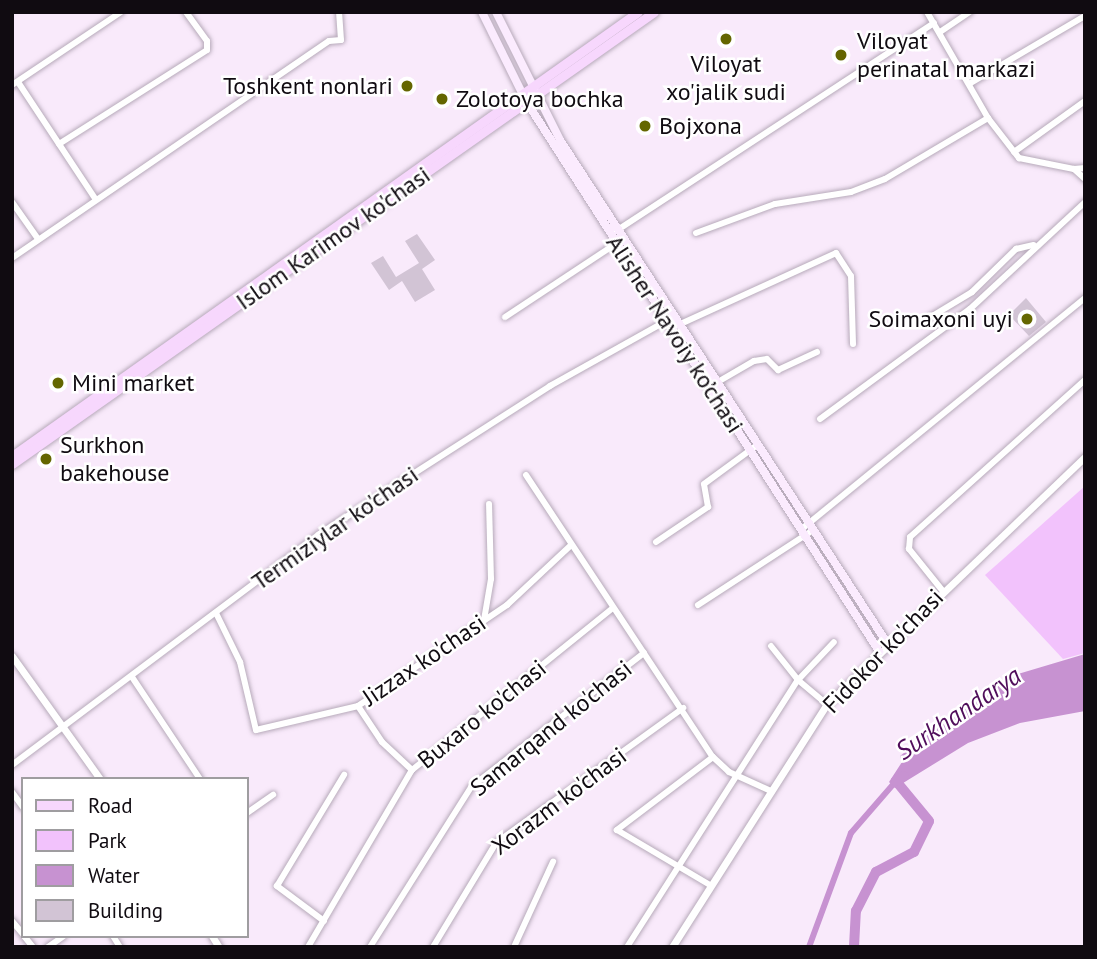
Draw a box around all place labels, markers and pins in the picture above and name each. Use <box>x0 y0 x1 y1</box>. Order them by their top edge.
place label: Viloyat perinatal markazi <box>857 27 1035 83</box>
marker: Viloyat xo'jalik sudi <box>718 31 734 47</box>
marker: Viloyat perinatal markazi <box>831 45 851 65</box>
place label: Viloyat xo'jalik sudi <box>666 50 786 106</box>
place label: Toshkent nonlari <box>223 72 393 100</box>
marker: Toshkent nonlari <box>399 78 415 94</box>
place label: Zolotoya bochka <box>456 85 624 113</box>
marker: Zolotoya bochka <box>434 91 450 107</box>
place label: Bojxona <box>659 112 742 140</box>
marker: Bojxona <box>637 118 653 134</box>
place label: Soimaxoni uyi <box>868 305 1013 333</box>
marker: Soimaxoni uyi <box>1019 311 1035 327</box>
place label: Mini market <box>72 369 194 397</box>
marker: Mini market <box>50 375 66 391</box>
place label: Surkhon bakehouse <box>60 431 169 487</box>
marker: Surkhon bakehouse <box>38 451 54 467</box>

